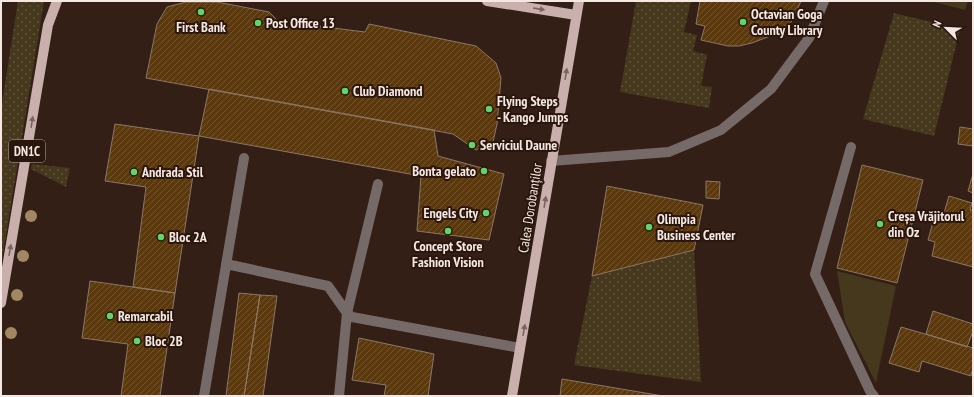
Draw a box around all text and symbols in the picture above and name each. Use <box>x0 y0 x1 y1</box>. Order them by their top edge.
place label: Octavian Goga County Library <box>751 5 823 39</box>
one-way arrow <box>533 6 546 12</box>
marker: First Bank <box>196 7 206 17</box>
north arrow <box>926 8 966 48</box>
place label: Post Office 13 <box>266 14 335 32</box>
marker: Octavian Goga County Library <box>738 17 748 27</box>
place label: First Bank <box>176 18 226 36</box>
marker: Post Office 13 <box>253 18 263 28</box>
text: N <box>929 18 944 29</box>
one-way arrow <box>564 67 570 80</box>
place label: Club Diamond <box>353 82 423 100</box>
marker: Club Diamond <box>340 86 350 96</box>
place label: Flying Steps - Kango Jumps <box>497 92 568 126</box>
marker: Flying Steps - Kango Jumps <box>484 104 494 114</box>
one-way arrow <box>29 116 35 128</box>
place label: Serviciul Daune <box>480 136 557 154</box>
road number: DN1C <box>9 140 45 162</box>
marker: Serviciul Daune <box>467 140 477 150</box>
place label: Bonta gelato <box>412 162 476 180</box>
street label: Calea Dorobanților <box>514 162 546 254</box>
place label: Andrada Stil <box>141 163 204 181</box>
marker: Bonta gelato <box>479 166 489 176</box>
marker: Andrada Stil <box>129 167 139 177</box>
one-way arrow <box>542 196 548 208</box>
place label: Engels City <box>424 204 478 222</box>
place label: Creșa Vrăjitorul din Oz <box>888 207 965 241</box>
marker: Engels City <box>481 208 491 218</box>
place label: Olimpia Business Center <box>657 210 736 244</box>
marker: Creșa Vrăjitorul din Oz <box>875 219 885 229</box>
marker: Olimpia Business Center <box>644 222 654 232</box>
marker: Concept Store Fashion Vision <box>443 226 453 236</box>
place label: Bloc 2A <box>169 228 208 246</box>
marker: Bloc 2A <box>156 232 166 242</box>
place label: Concept Store Fashion Vision <box>412 237 484 271</box>
one-way arrow <box>7 244 13 257</box>
place label: Remarcabil <box>118 307 174 325</box>
marker: Remarcabil <box>105 311 115 321</box>
one-way arrow <box>521 324 527 336</box>
place label: Bloc 2B <box>145 332 183 350</box>
marker: Bloc 2B <box>132 336 142 346</box>

